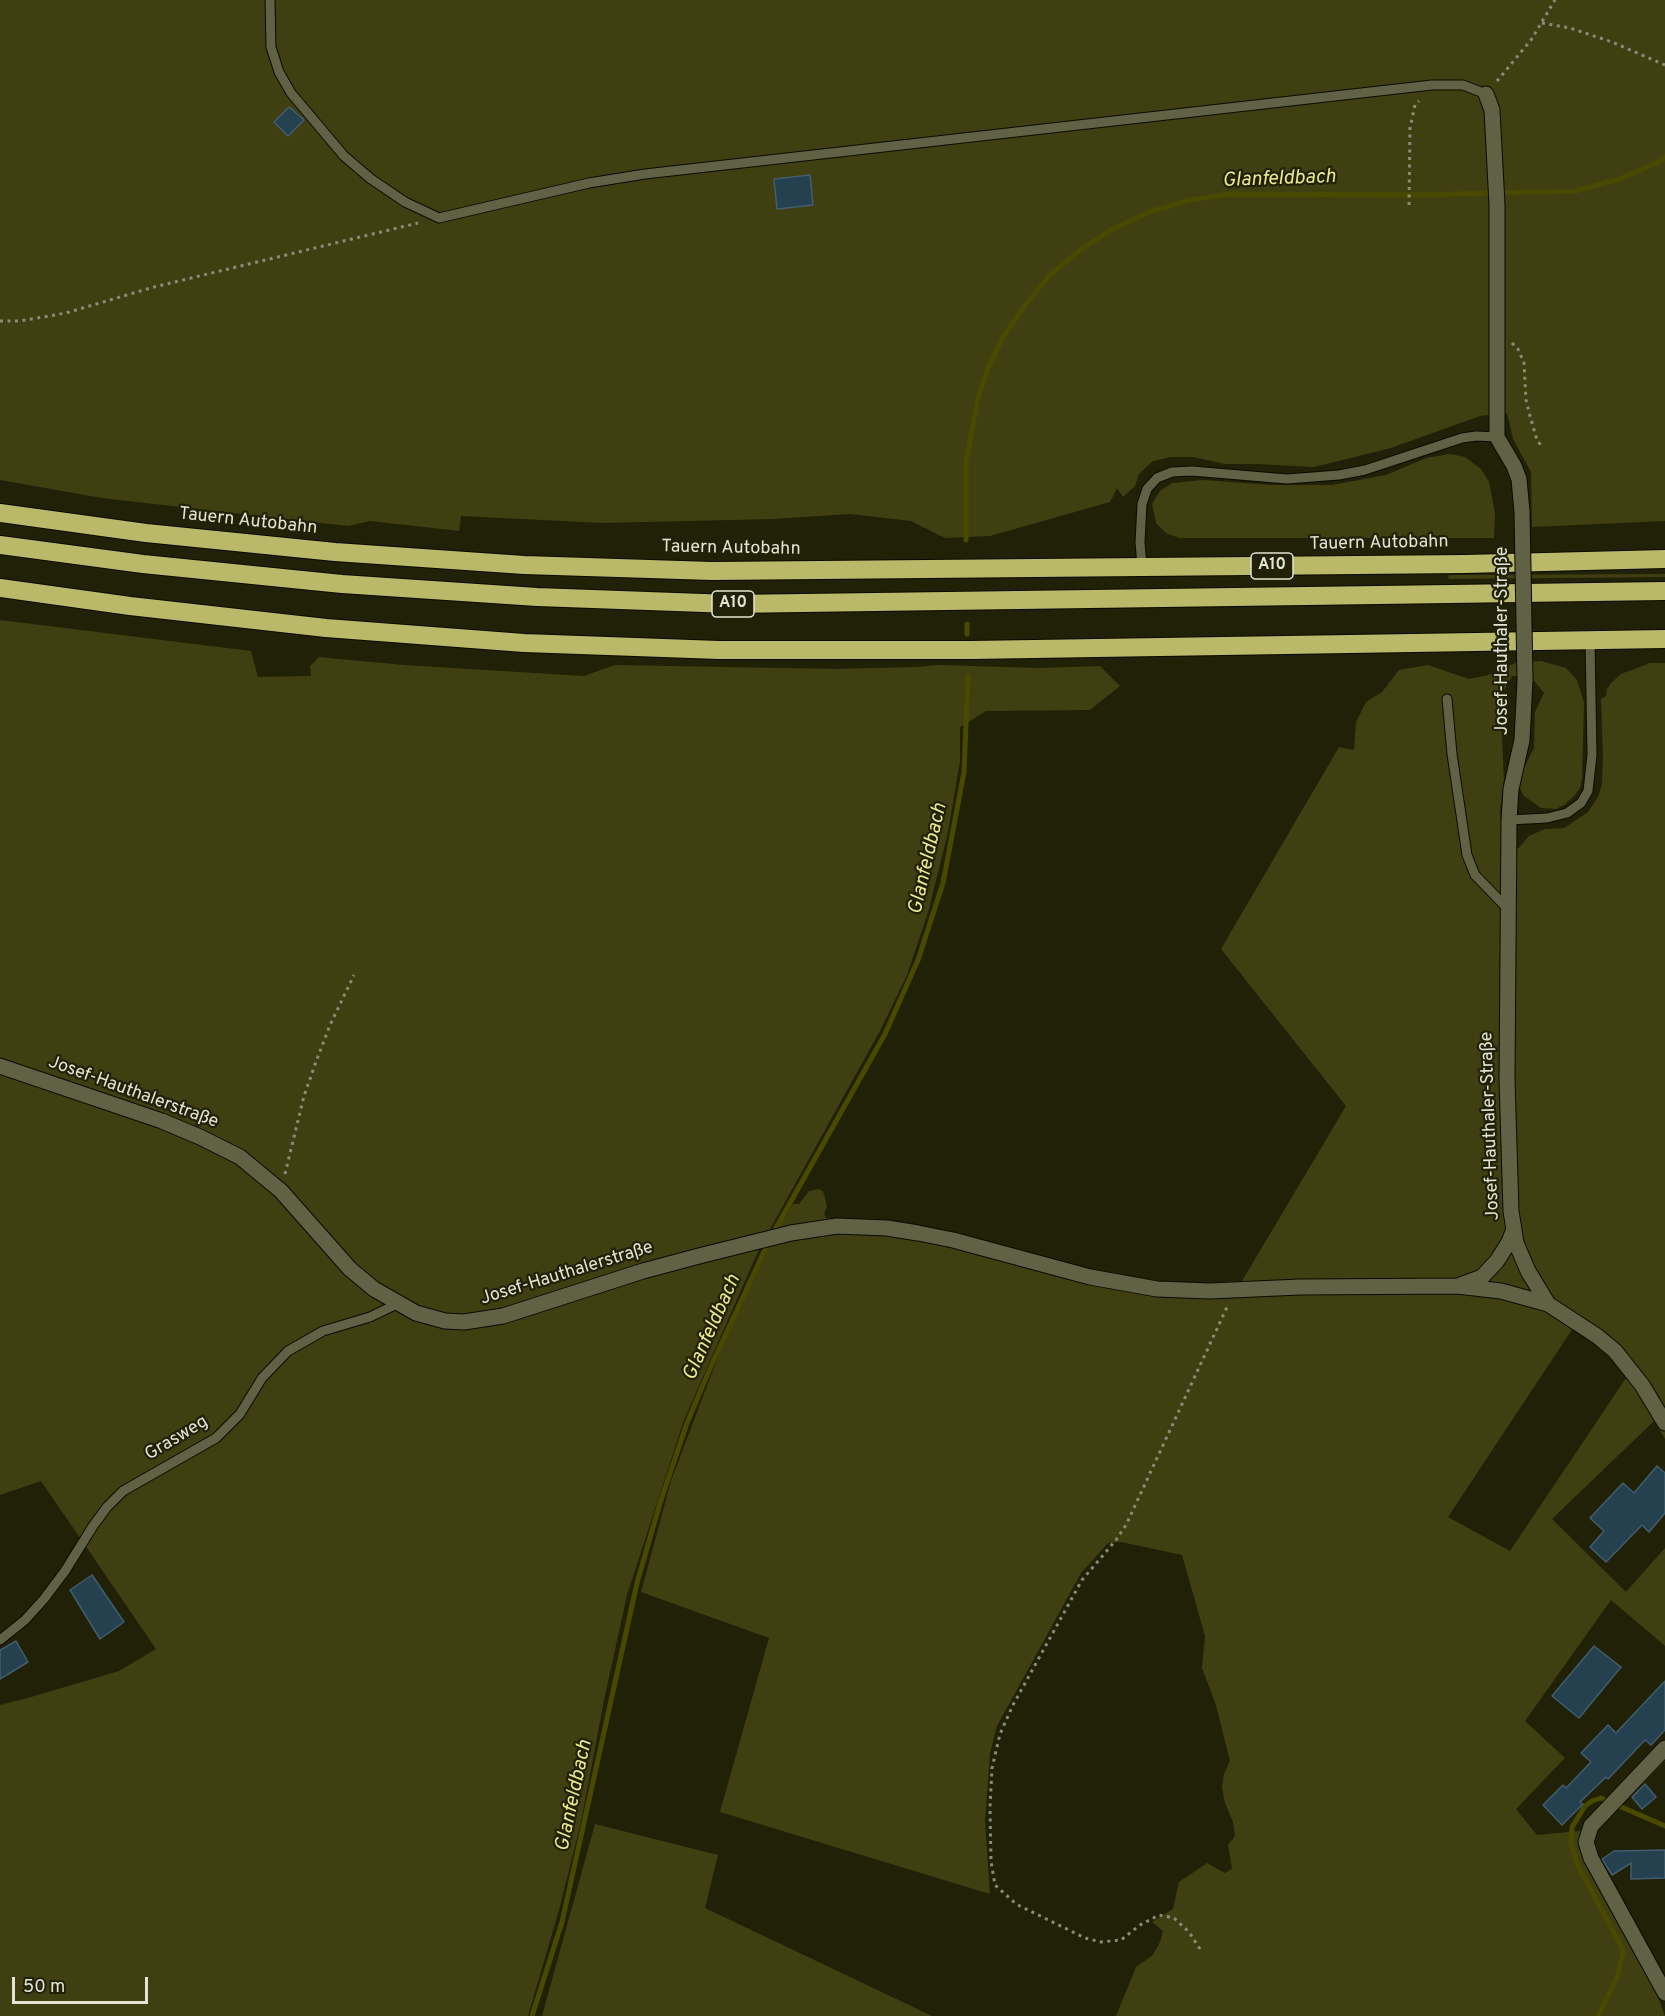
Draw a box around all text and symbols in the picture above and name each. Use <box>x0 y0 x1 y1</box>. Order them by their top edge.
water label: Glanfeldbach <box>1222 166 1336 194</box>
street label: Tauern Autobahn <box>178 504 318 540</box>
street label: Tauern Autobahn <box>1309 532 1449 556</box>
street label: Tauern Autobahn <box>661 537 801 561</box>
street label: Josef-Hauthaler-Straße <box>1492 547 1514 735</box>
road number: A10 <box>1251 553 1293 579</box>
road number: A10 <box>712 591 754 617</box>
water label: Glanfeldbach <box>905 801 953 917</box>
street label: Josef-Hauthaler-Straße <box>1477 1031 1505 1221</box>
street label: Josef-Hauthalerstraße <box>45 1052 221 1134</box>
street label: Josef-Hauthalerstraße <box>478 1237 656 1311</box>
water label: Glanfeldbach <box>679 1271 747 1385</box>
street label: Grasweg <box>142 1412 212 1466</box>
water label: Glanfeldbach <box>551 1738 599 1854</box>
scale bar <box>15 1965 152 2003</box>
text: 50 m <box>23 1976 65 1999</box>

